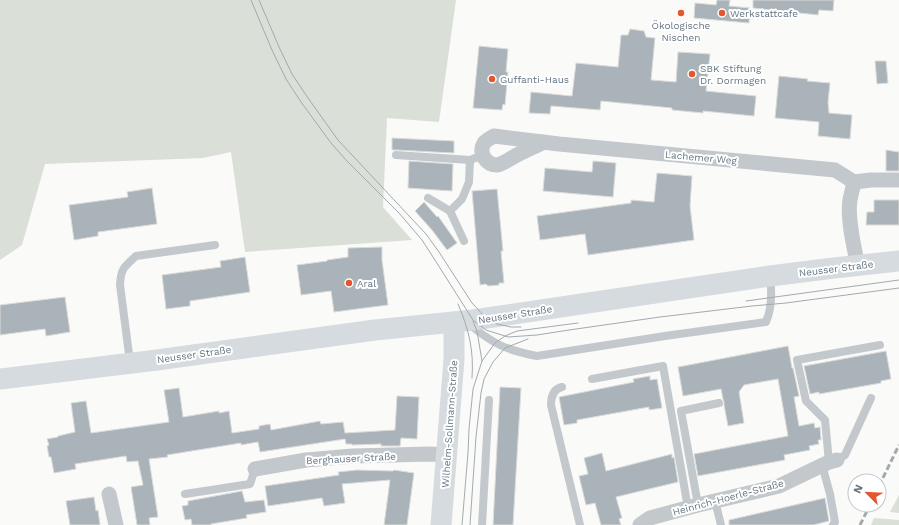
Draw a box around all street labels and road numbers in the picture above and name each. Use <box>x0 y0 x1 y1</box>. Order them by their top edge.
street label: Lachemer Weg <box>665 149 738 166</box>
street label: Neusser Straße <box>798 258 874 279</box>
street label: Neusser Straße <box>477 303 553 326</box>
street label: Neusser Straße <box>156 344 232 365</box>
street label: Wilhelm-Sollmann-Straße <box>440 360 459 488</box>
street label: Berghauser Straße <box>306 451 396 466</box>
street label: Heinrich-Hoerle-Straße <box>671 477 785 518</box>

